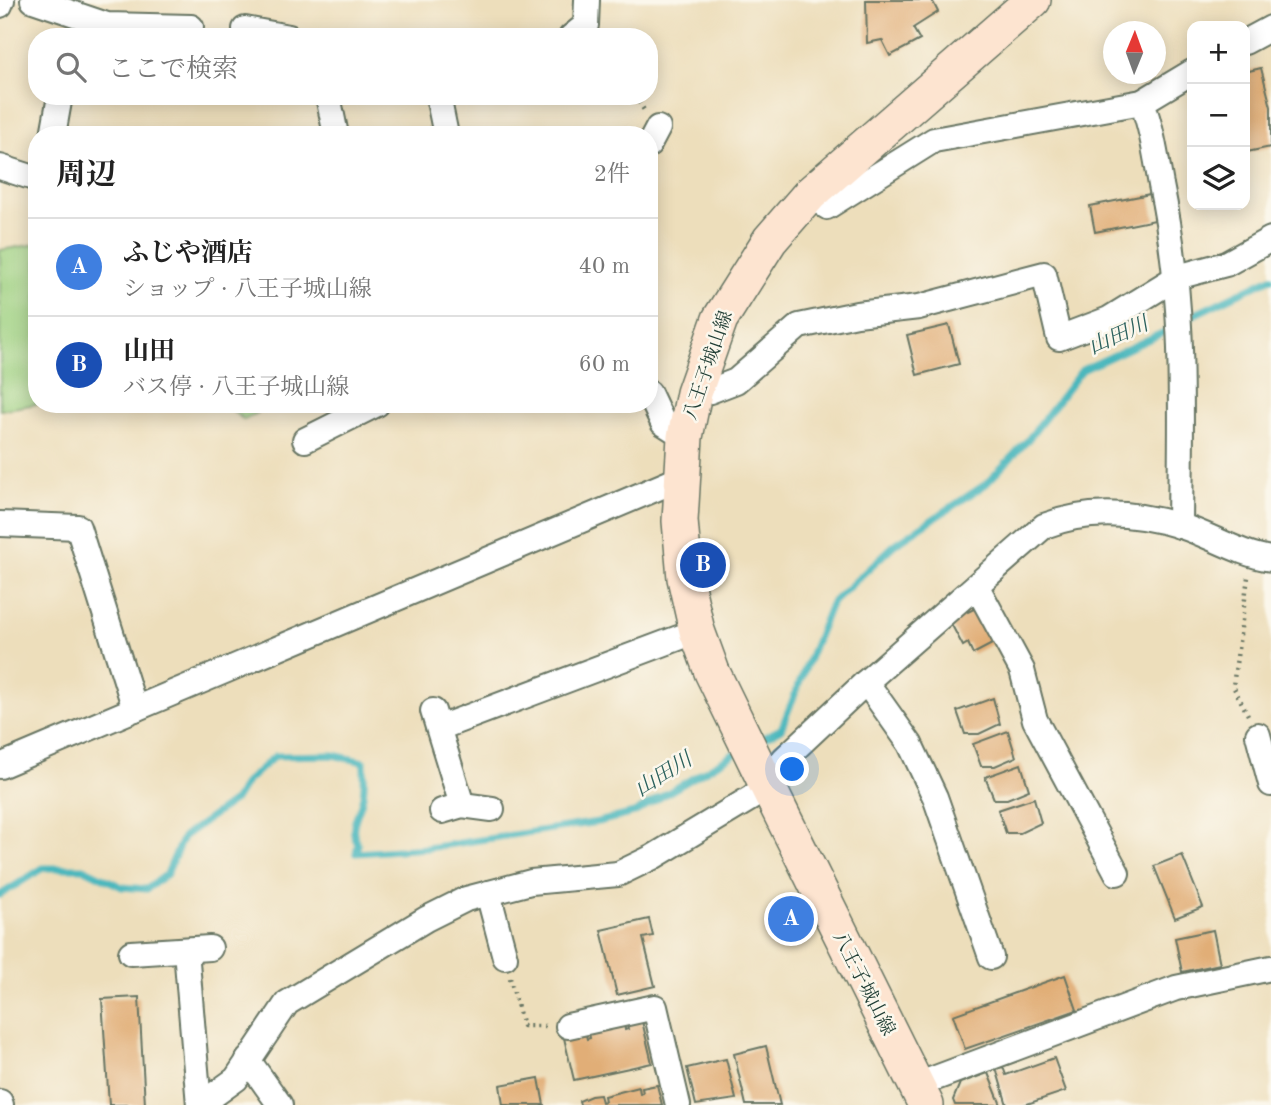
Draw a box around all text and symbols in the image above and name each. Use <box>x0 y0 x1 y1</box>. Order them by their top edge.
north arrow <box>1103 21 1166 84</box>
map controls <box>1187 21 1250 210</box>
button: + <box>1187 21 1250 84</box>
search box <box>28 28 658 105</box>
icon: search <box>52 48 90 86</box>
text: ここで検索 <box>108 57 238 83</box>
button: − <box>1187 84 1250 147</box>
button: layers <box>1187 147 1250 210</box>
text: 周辺 <box>56 161 116 191</box>
text: 2件 <box>594 163 630 186</box>
text: ふじや酒店 <box>123 241 253 267</box>
text: A <box>70 255 88 278</box>
text: 40 m <box>579 255 630 278</box>
text: ショップ · 八王子城山線 <box>123 278 372 301</box>
street label: 八王子城山線 <box>680 308 737 423</box>
water label: 山田川 <box>1085 311 1153 359</box>
text: 山田 <box>123 339 175 365</box>
text: B <box>71 353 87 376</box>
text: 60 m <box>579 353 630 376</box>
text: バス停 · 八王子城山線 <box>123 376 349 399</box>
pin: B <box>680 539 726 591</box>
water label: 山田川 <box>630 747 698 801</box>
your location <box>775 752 809 786</box>
pin: A <box>768 893 814 945</box>
street label: 八王子城山線 <box>828 928 899 1039</box>

